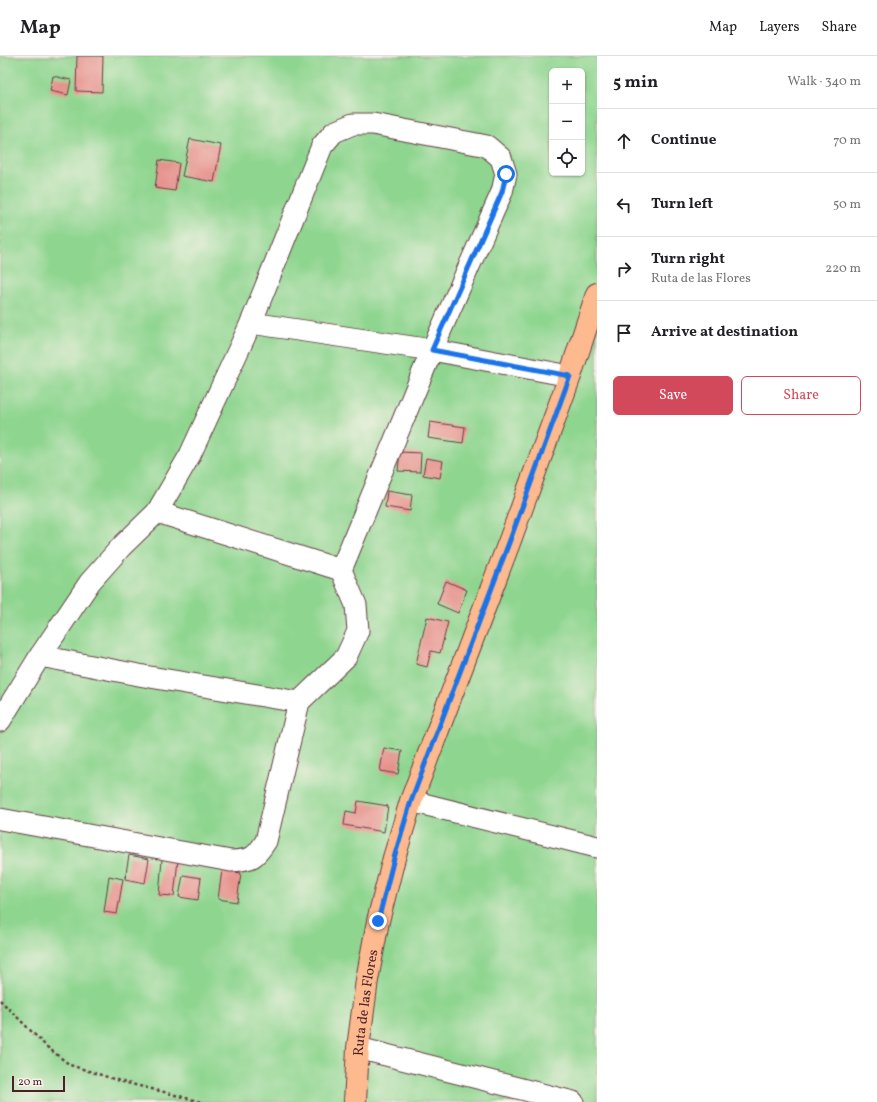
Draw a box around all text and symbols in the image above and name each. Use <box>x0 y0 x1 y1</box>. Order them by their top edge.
text: Map <box>20 15 61 41</box>
text: Map <box>709 18 737 37</box>
text: Layers <box>759 18 799 37</box>
text: Share <box>821 18 857 37</box>
map controls <box>549 68 585 176</box>
button: + <box>549 68 585 104</box>
text: 5 min <box>613 71 658 94</box>
text: Walk · 340 m <box>788 73 861 91</box>
button: − <box>549 104 585 140</box>
icon: ahead <box>613 130 635 152</box>
text: Continue <box>651 130 716 151</box>
text: 70 m <box>833 132 861 150</box>
button: locate <box>549 140 585 176</box>
route start <box>497 165 515 183</box>
icon: left <box>613 194 635 216</box>
text: Turn left <box>651 194 713 215</box>
text: 50 m <box>833 196 861 214</box>
text: Turn right <box>651 249 725 270</box>
icon: right <box>613 258 635 280</box>
text: 220 m <box>825 260 861 278</box>
text: Ruta de las Flores <box>651 270 751 288</box>
icon: arrive <box>613 322 635 344</box>
text: Arrive at destination <box>651 322 798 343</box>
button: Save <box>613 376 733 415</box>
button: Share <box>741 376 861 415</box>
route end <box>369 912 387 930</box>
street label: Ruta de las Flores <box>350 948 384 1056</box>
scale bar <box>12 1074 65 1093</box>
text: 20 m <box>18 1075 42 1090</box>

